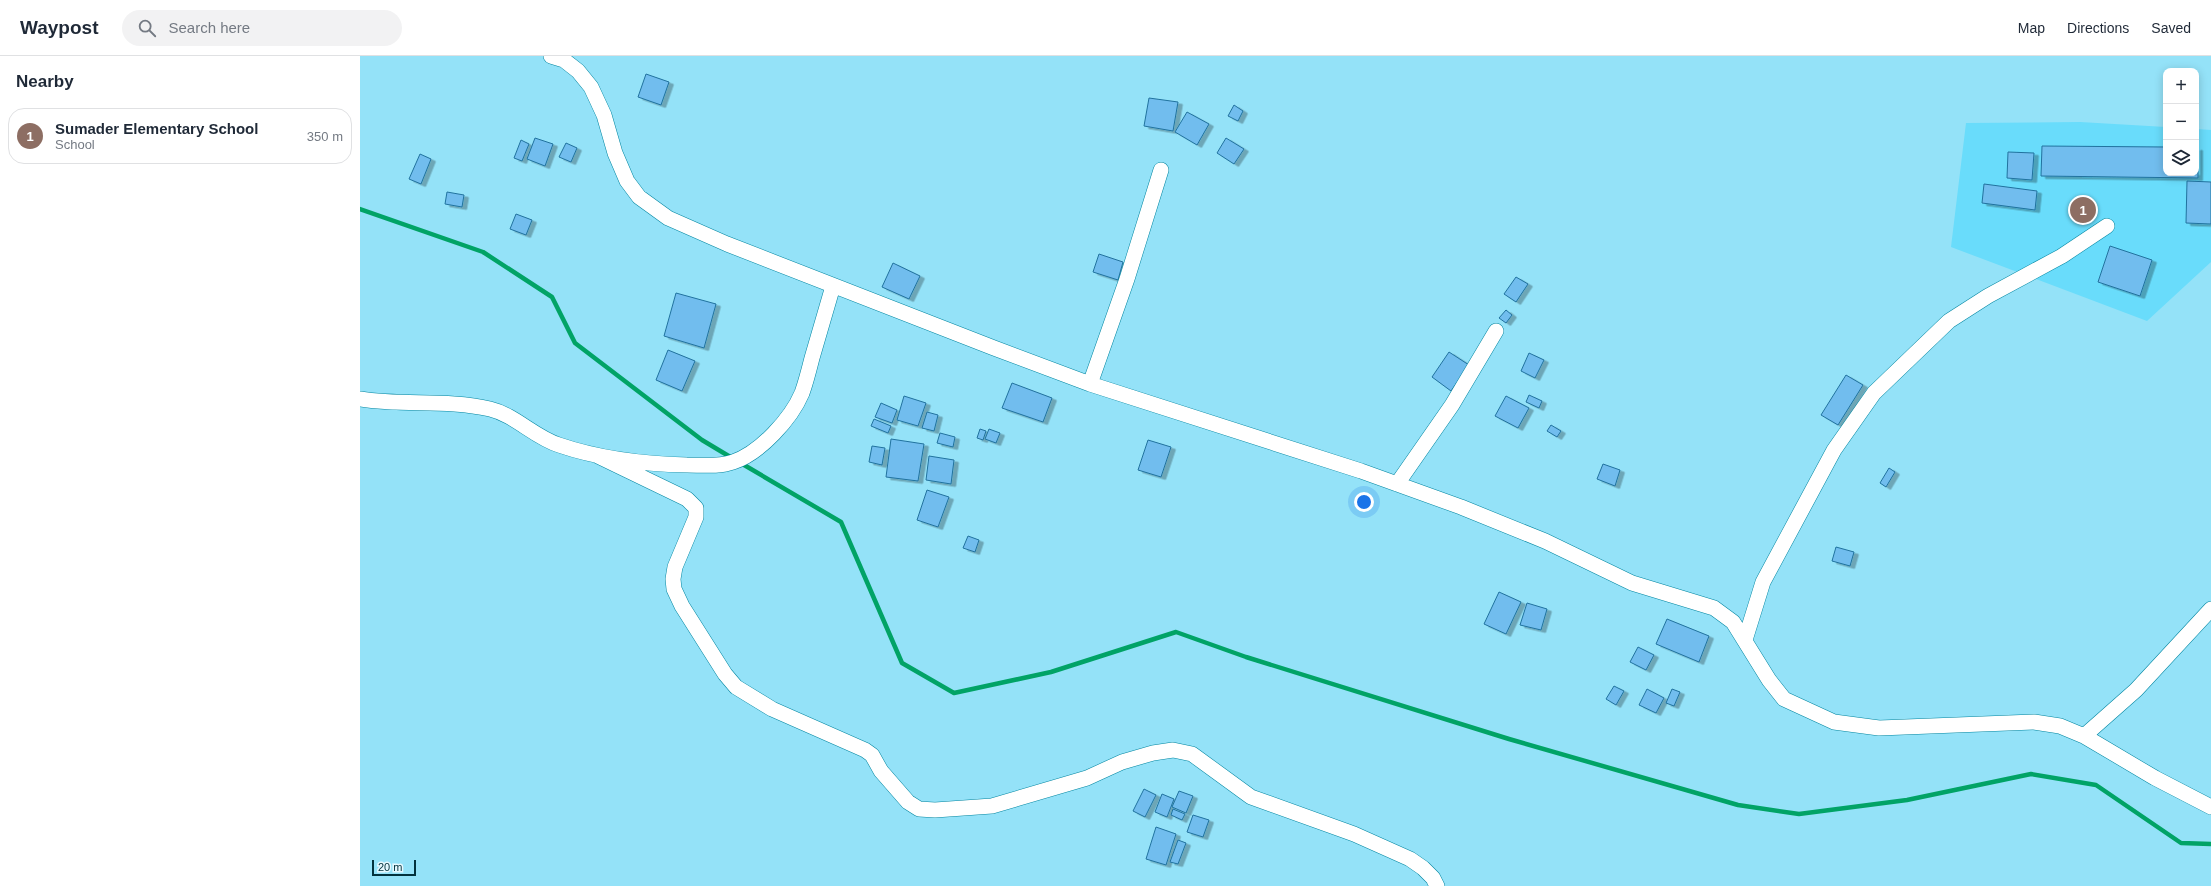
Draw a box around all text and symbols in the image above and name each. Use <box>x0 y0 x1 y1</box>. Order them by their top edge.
search box <box>122 10 402 46</box>
text: Waypost <box>20 17 98 38</box>
icon: search <box>136 17 158 39</box>
text: Search here <box>168 19 250 36</box>
text: Map <box>2018 20 2045 36</box>
text: Directions <box>2067 20 2129 36</box>
text: Saved <box>2151 20 2191 36</box>
map controls <box>2163 68 2199 176</box>
button: + <box>2163 68 2199 104</box>
text: Nearby <box>16 72 74 91</box>
button: − <box>2163 104 2199 140</box>
text: Sumader Elementary School <box>55 120 258 137</box>
text: 1 <box>26 129 34 144</box>
text: 350 m <box>307 129 343 144</box>
text: School <box>55 137 95 152</box>
button: layers <box>2163 140 2199 176</box>
pin: 1 <box>2070 195 2096 225</box>
your location <box>1354 492 1374 512</box>
scale bar <box>372 858 416 877</box>
text: 20 m <box>378 861 402 873</box>

